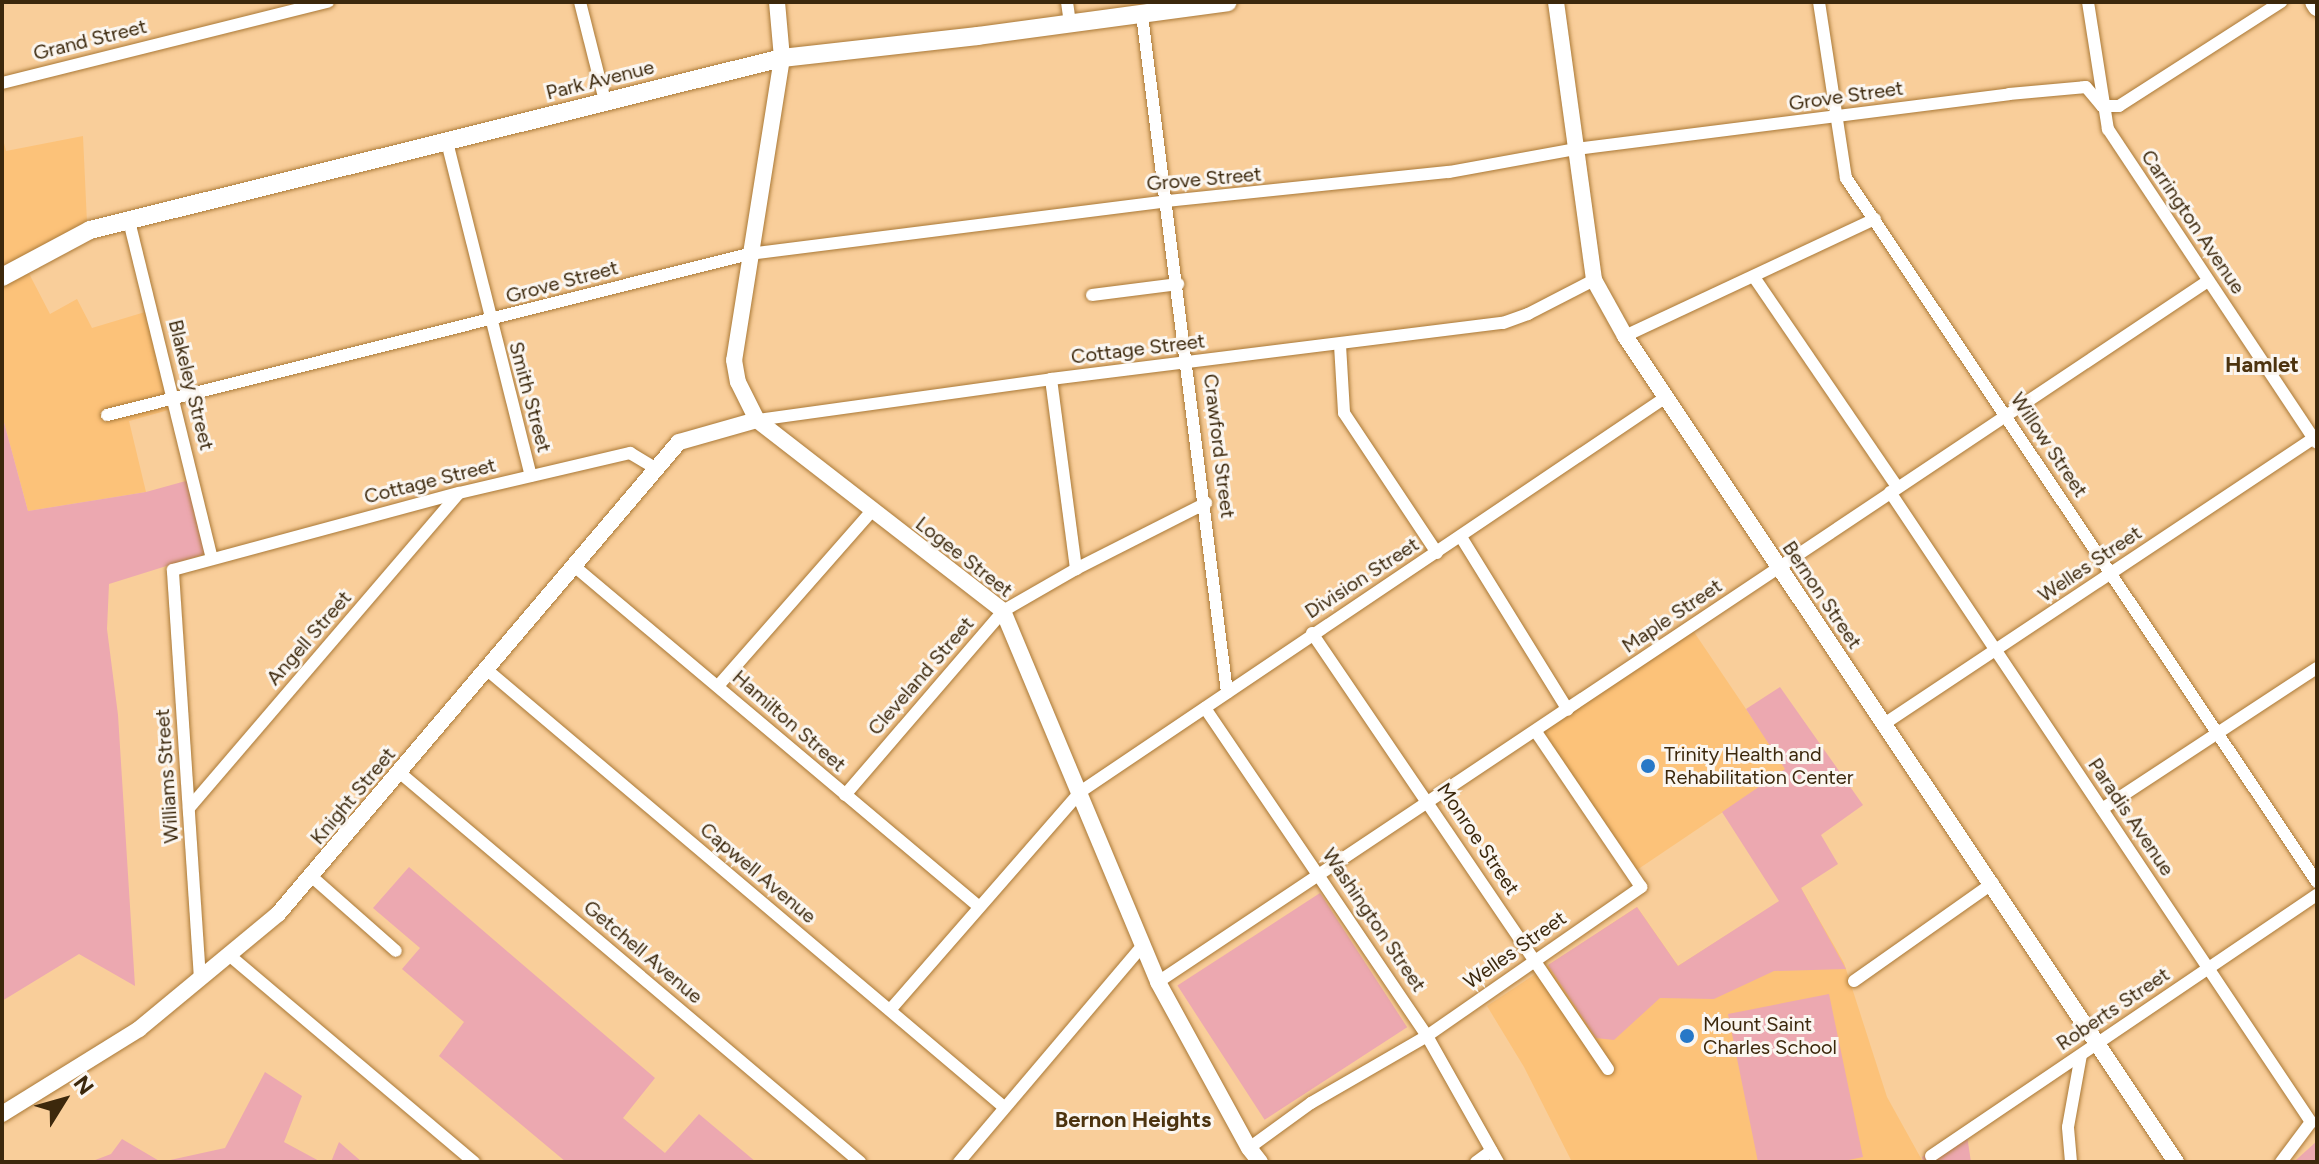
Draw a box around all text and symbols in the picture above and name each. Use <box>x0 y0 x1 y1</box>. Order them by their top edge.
street label: Grand Street <box>31 14 149 66</box>
street label: Park Avenue <box>543 55 657 105</box>
street label: Grove Street <box>1787 76 1905 116</box>
street label: Carrington Avenue <box>2136 145 2250 299</box>
street label: Grove Street <box>1146 162 1262 196</box>
street label: Grove Street <box>503 255 621 309</box>
street label: Blakeley Street <box>163 317 219 453</box>
street label: Cottage Street <box>1070 329 1206 369</box>
street label: Smith Street <box>504 339 556 455</box>
district label: Hamlet <box>2225 352 2299 378</box>
street label: Crawford Street <box>1198 372 1240 520</box>
street label: Willow Street <box>2005 388 2093 502</box>
street label: Cottage Street <box>362 453 498 509</box>
street label: Logee Street <box>911 512 1017 602</box>
street label: Welles Street <box>2034 521 2146 607</box>
street label: Division Street <box>1300 532 1424 624</box>
street label: Bernon Street <box>1777 537 1867 653</box>
street label: Maple Street <box>1618 574 1726 658</box>
street label: Angell Street <box>262 586 356 690</box>
street label: Cleveland Street <box>863 612 979 740</box>
street label: Hamilton Street <box>727 665 851 777</box>
street label: Williams Street <box>150 708 184 844</box>
place label: Trinity Health and Rehabilitation Center <box>1664 742 1853 789</box>
street label: Knight Street <box>305 743 401 849</box>
street label: Paradis Avenue <box>2083 754 2179 880</box>
marker: Trinity Health and Rehabilitation Center <box>1639 757 1657 775</box>
street label: Monroe Street <box>1432 778 1524 900</box>
street label: Capwell Avenue <box>695 818 821 928</box>
street label: Washington Street <box>1317 844 1431 996</box>
street label: Getchell Avenue <box>579 895 707 1009</box>
street label: Welles Street <box>1459 906 1571 994</box>
street label: Roberts Street <box>2052 962 2174 1056</box>
place label: Mount Saint Charles School <box>1703 1012 1837 1059</box>
marker: Mount Saint Charles School <box>1678 1027 1696 1045</box>
north arrow <box>24 1060 104 1140</box>
text: N <box>68 1070 99 1100</box>
district label: Bernon Heights <box>1055 1107 1211 1133</box>

